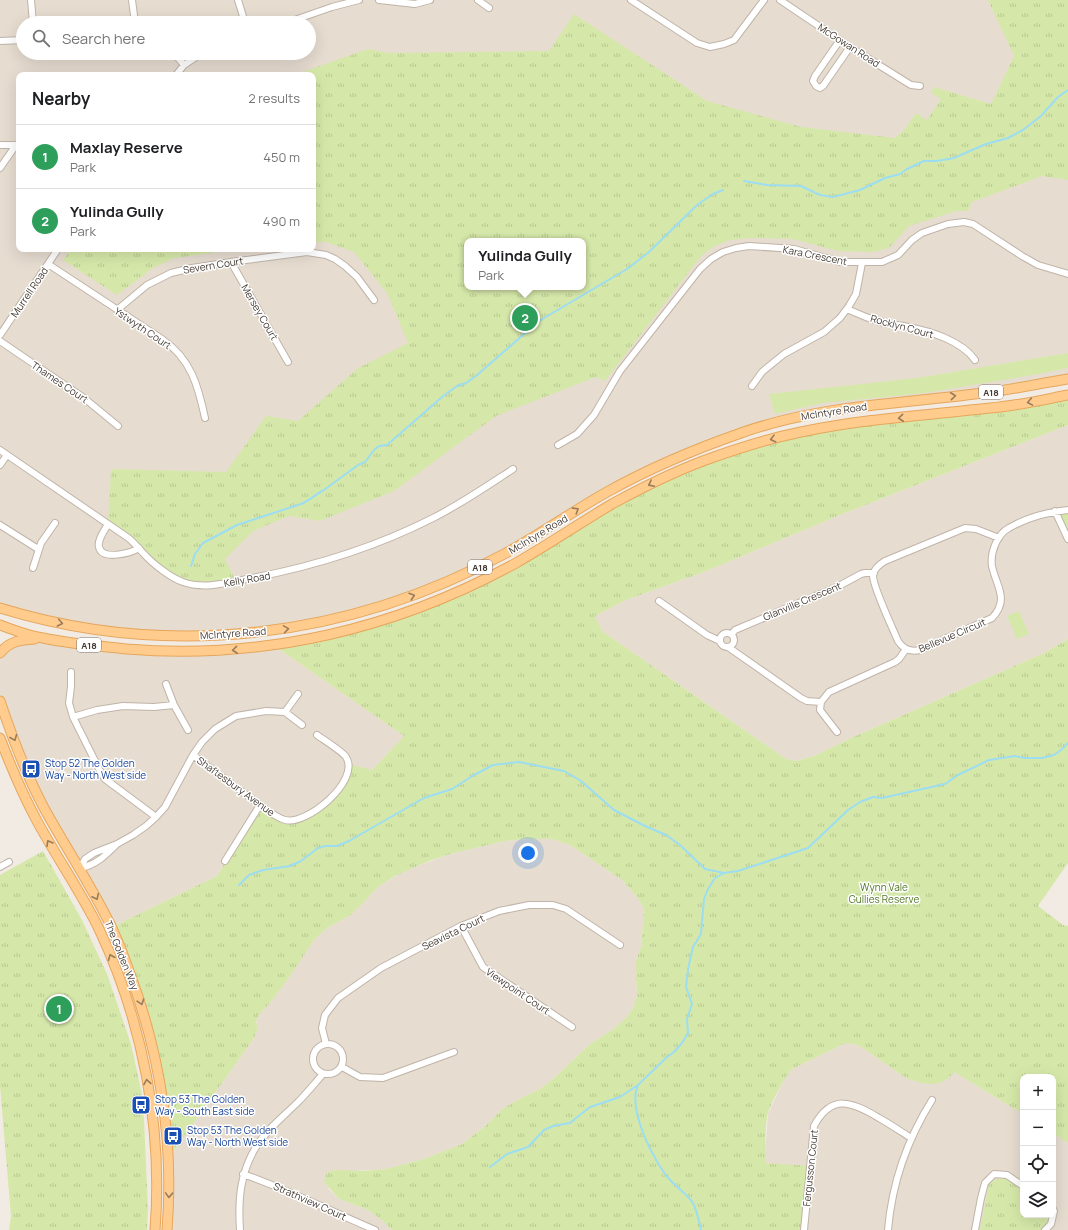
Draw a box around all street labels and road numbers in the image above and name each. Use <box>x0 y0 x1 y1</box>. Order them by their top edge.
street label: McGowan Road <box>815 20 883 70</box>
street label: Kara Crescent <box>782 242 848 268</box>
street label: Severn Court <box>182 253 244 277</box>
street label: Murrell Road <box>7 264 51 320</box>
street label: Mersey Court <box>238 281 282 343</box>
street label: Ystwyth Court <box>112 304 174 352</box>
street label: Rocklyn Court <box>869 311 935 341</box>
street label: Thames Court <box>29 358 91 406</box>
road number: A18 <box>979 385 1003 399</box>
street label: McIntyre Road <box>800 399 868 423</box>
street label: McIntyre Road <box>506 511 570 557</box>
road number: A18 <box>468 560 492 574</box>
street label: Kelly Road <box>223 568 271 590</box>
street label: Glanville Crescent <box>761 578 843 624</box>
street label: Bellevue Circuit <box>916 614 988 656</box>
street label: McIntyre Road <box>199 624 267 642</box>
road number: A18 <box>77 638 101 652</box>
street label: Shaftesbury Avenue <box>194 753 278 819</box>
street label: Seavista Court <box>419 911 487 953</box>
street label: The Golden Way <box>102 918 143 993</box>
street label: Viewpoint Court <box>483 964 553 1018</box>
street label: Fergusson Court <box>799 1129 821 1207</box>
street label: Strathview Court <box>271 1179 349 1223</box>

